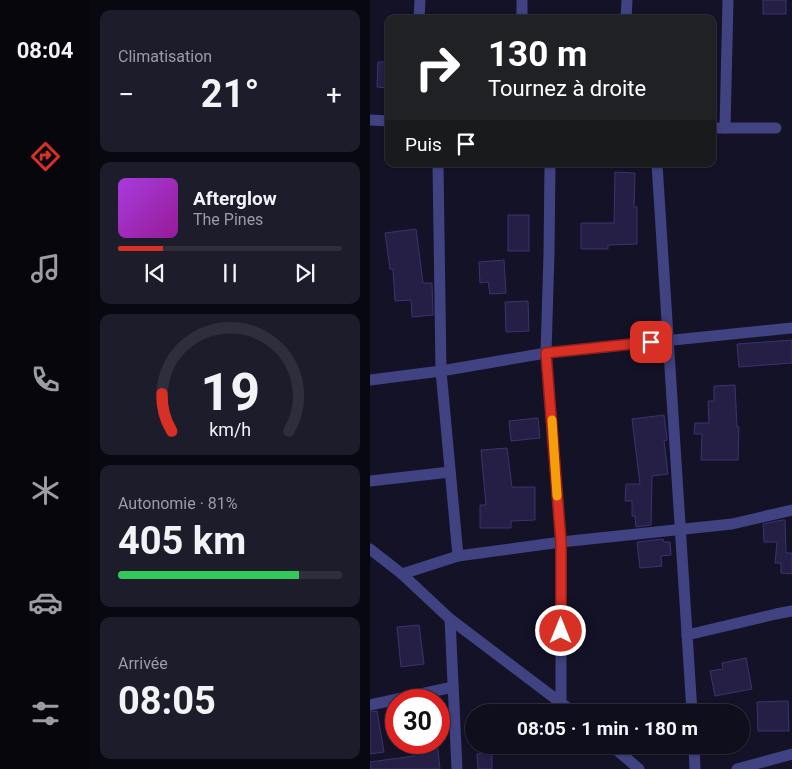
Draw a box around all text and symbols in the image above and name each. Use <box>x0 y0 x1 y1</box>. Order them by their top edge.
text: 130 m <box>488 34 587 75</box>
icon: right <box>405 35 470 100</box>
text: 08:04 <box>17 38 73 63</box>
text: Climatisation <box>118 47 212 66</box>
text: 21° <box>201 72 259 116</box>
text: Tournez à droite <box>488 76 646 101</box>
text: − <box>118 78 134 111</box>
text: + <box>326 78 342 111</box>
icon: arrive <box>452 130 480 158</box>
text: Puis <box>405 133 442 156</box>
icon: directions <box>28 139 63 174</box>
text: Afterglow <box>193 187 277 210</box>
text: The Pines <box>193 210 263 229</box>
icon: music <box>28 251 63 286</box>
icon: previous <box>141 259 169 287</box>
icon: pause <box>216 259 244 287</box>
icon: next <box>291 259 319 287</box>
pin <box>630 321 672 363</box>
icon: arrive <box>637 328 665 356</box>
icon: phone <box>28 362 63 397</box>
text: 19 <box>200 362 260 423</box>
text: km/h <box>209 419 251 440</box>
icon: climate <box>28 473 63 508</box>
text: Autonomie · 81% <box>118 494 238 513</box>
text: 405 km <box>118 519 246 563</box>
icon: car <box>28 585 63 620</box>
position arrow <box>534 604 586 656</box>
text: Arrivée <box>118 654 168 673</box>
text: 08:05 <box>118 679 216 723</box>
speed limit sign: 30 <box>385 689 450 754</box>
icon: filters <box>28 696 63 731</box>
text: 08:05 · 1 min · 180 m <box>517 717 698 740</box>

